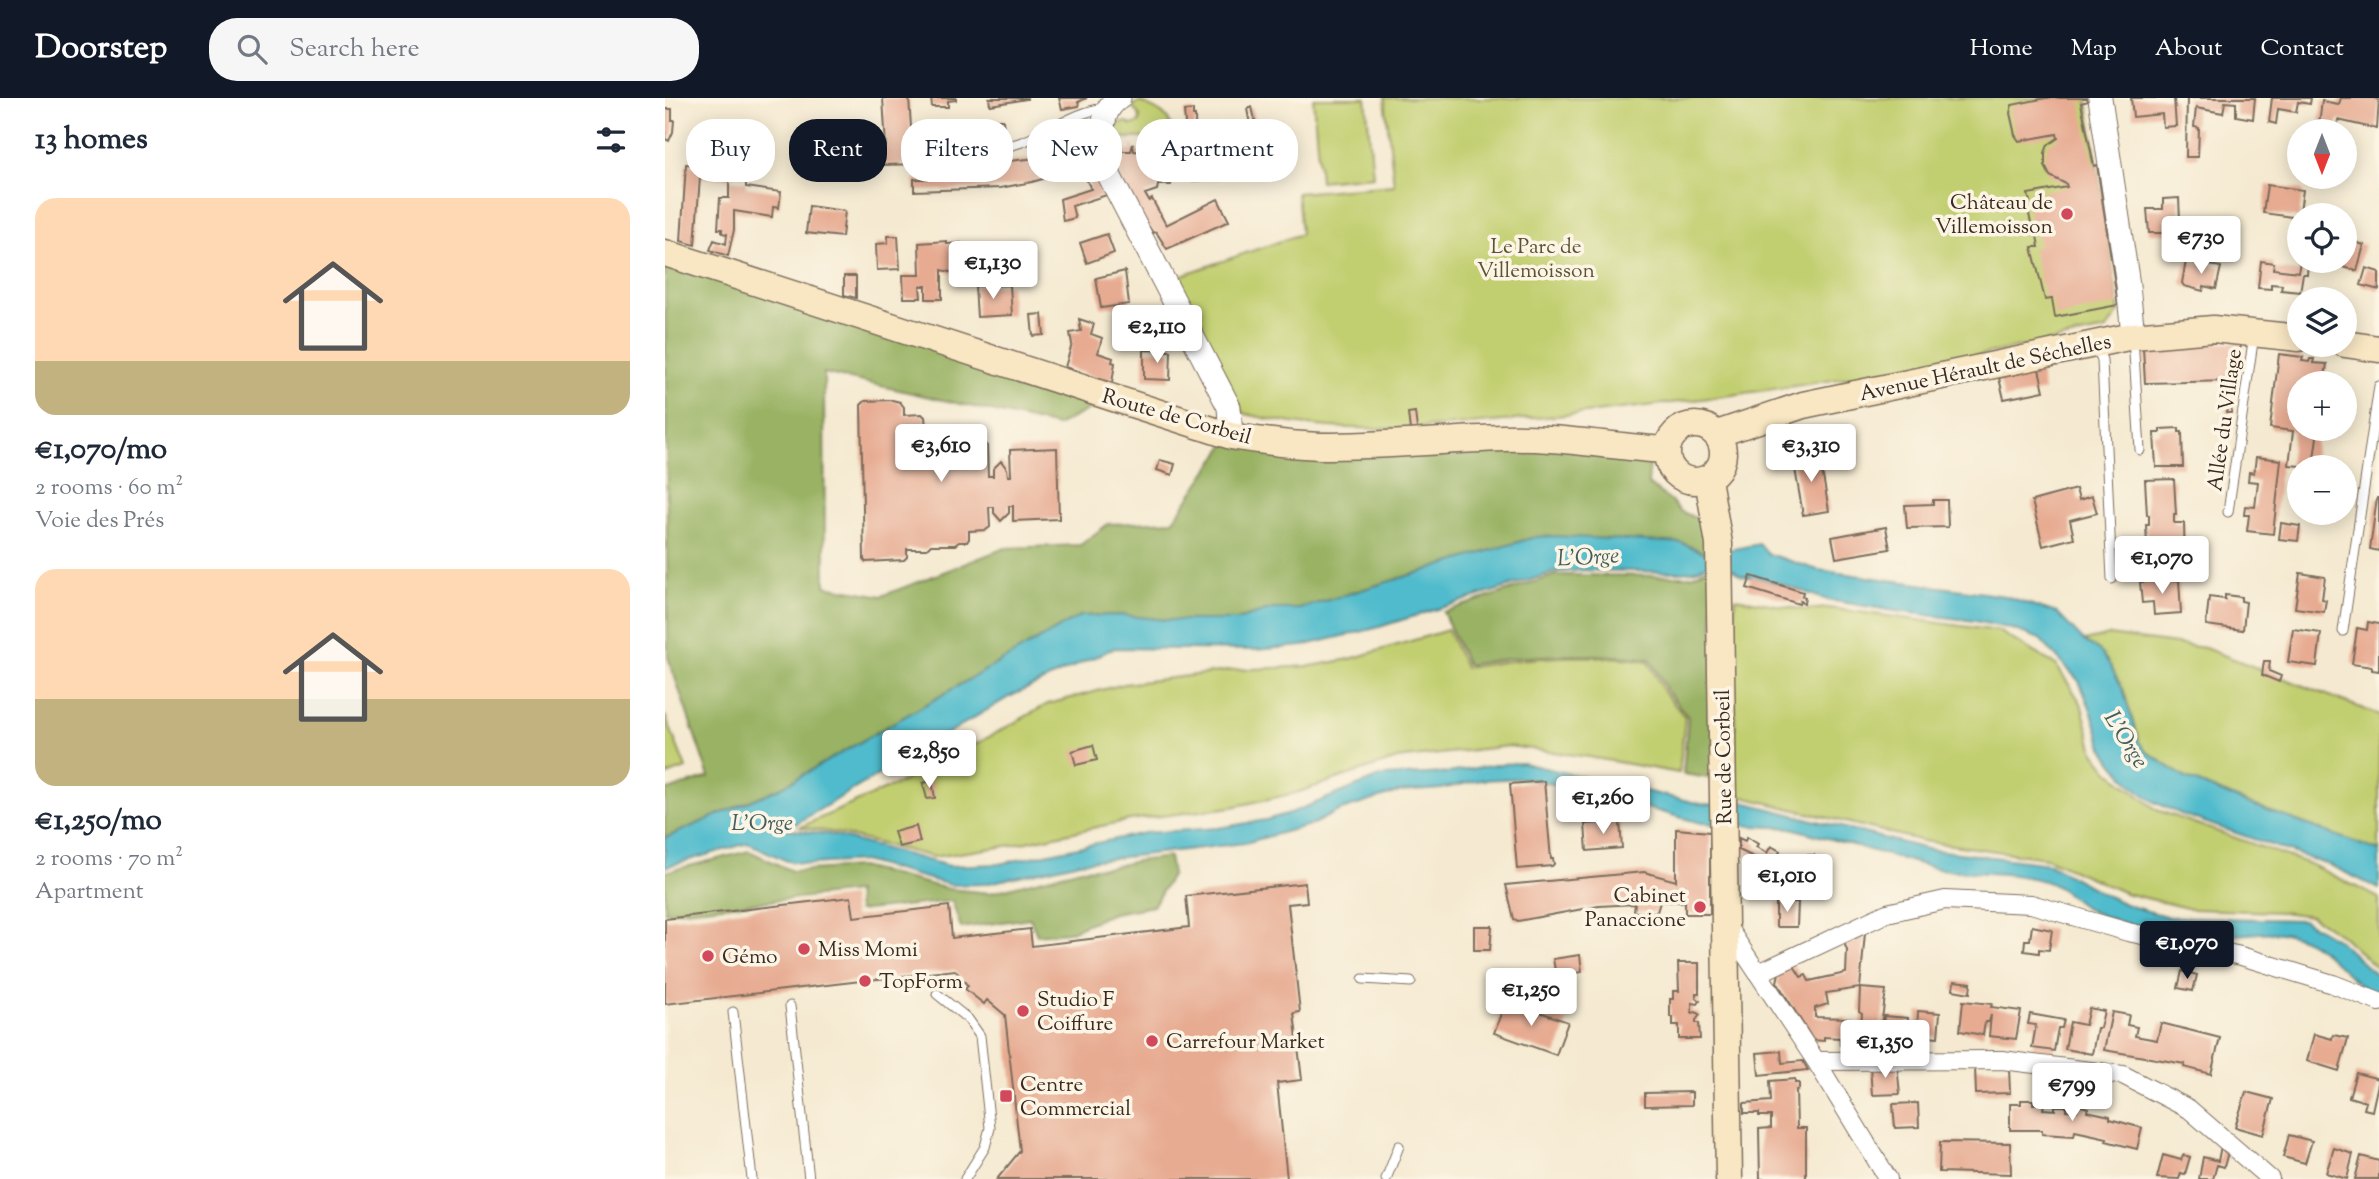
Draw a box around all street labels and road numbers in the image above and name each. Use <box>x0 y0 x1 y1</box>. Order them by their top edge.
street label: Avenue Hérault de Séchelles <box>1857 328 2114 410</box>
street label: Allée du Village <box>2201 347 2251 493</box>
street label: Route de Corbeil <box>1098 382 1255 454</box>
street label: Rue de Corbeil <box>1709 689 1741 825</box>

